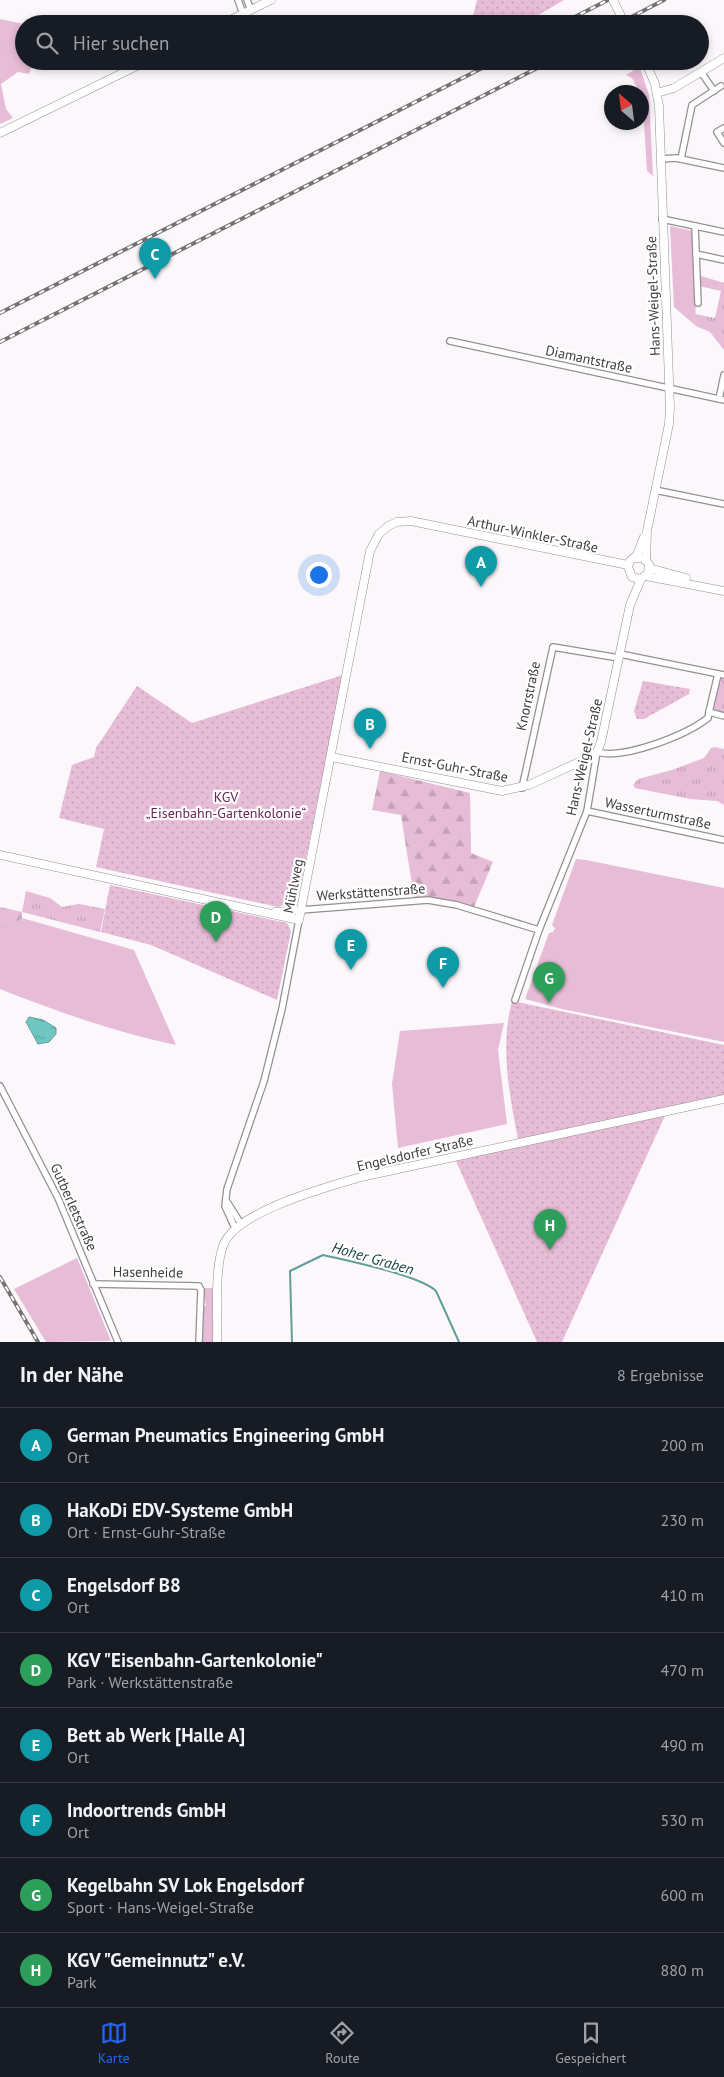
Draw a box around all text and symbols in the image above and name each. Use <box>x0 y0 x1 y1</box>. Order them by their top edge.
search box <box>15 15 709 70</box>
icon: search <box>33 29 61 57</box>
text: Hier suchen <box>73 31 169 55</box>
north arrow <box>604 85 649 130</box>
street label: Hans-Weigel-Straße <box>642 236 664 356</box>
pin: C <box>139 238 171 279</box>
street label: Diamantstraße <box>544 341 634 377</box>
street label: Arthur-Winkler-Straße <box>466 511 600 557</box>
pin: A <box>465 546 497 587</box>
your location <box>306 562 332 588</box>
street label: Knorrstraße <box>512 660 544 732</box>
street label: Hans-Weigel-Straße <box>562 697 606 817</box>
pin: B <box>354 708 386 749</box>
street label: Ernst-Guhr-Straße <box>400 748 510 786</box>
park label: KGV „Eisenbahn-Gartenkolonie“ <box>146 788 306 822</box>
street label: Wasserturmstraße <box>603 793 713 833</box>
street label: Mühlweg <box>279 857 307 915</box>
street label: Werkstättenstraße <box>316 879 426 905</box>
pin: D <box>200 901 232 942</box>
pin: E <box>335 929 367 970</box>
pin: F <box>427 947 459 988</box>
pin: G <box>533 962 565 1003</box>
street label: Engelsdorfer Straße <box>355 1131 475 1175</box>
street label: Gutberletstraße <box>47 1160 101 1254</box>
pin: H <box>534 1209 566 1250</box>
water label: Hoher Graben <box>330 1237 416 1279</box>
street label: Hasenheide <box>113 1262 183 1282</box>
text: In der Nähe <box>20 1361 124 1388</box>
text: 8 Ergebnisse <box>617 1365 704 1385</box>
text: German Pneumatics Engineering GmbH <box>67 1423 384 1447</box>
text: A <box>31 1435 41 1455</box>
text: 200 m <box>661 1435 704 1455</box>
text: Ort <box>67 1447 89 1467</box>
text: HaKoDi EDV-Systeme GmbH <box>67 1498 293 1522</box>
text: B <box>31 1510 41 1530</box>
text: 230 m <box>661 1510 704 1530</box>
text: Ort · Ernst-Guhr-Straße <box>67 1522 226 1542</box>
text: Engelsdorf B8 <box>67 1573 181 1597</box>
text: C <box>32 1585 40 1605</box>
text: 410 m <box>661 1585 704 1605</box>
text: Ort <box>67 1597 89 1617</box>
text: KGV "Eisenbahn-Gartenkolonie" <box>67 1648 323 1672</box>
text: D <box>31 1660 41 1680</box>
text: 470 m <box>661 1660 704 1680</box>
text: Park · Werkstättenstraße <box>67 1672 233 1692</box>
text: Bett ab Werk [Halle A] <box>67 1723 245 1747</box>
text: E <box>32 1735 40 1755</box>
text: 490 m <box>661 1735 704 1755</box>
text: Ort <box>67 1747 89 1767</box>
text: Indoortrends GmbH <box>67 1798 226 1822</box>
text: F <box>32 1810 40 1830</box>
text: 530 m <box>661 1810 704 1830</box>
text: Ort <box>67 1822 89 1842</box>
text: Kegelbahn SV Lok Engelsdorf <box>67 1873 304 1897</box>
text: G <box>31 1885 41 1905</box>
text: 600 m <box>661 1885 704 1905</box>
text: Sport · Hans-Weigel-Straße <box>67 1897 254 1917</box>
text: KGV "Gemeinnutz" e.V. <box>67 1948 245 1972</box>
text: H <box>31 1960 41 1980</box>
text: 880 m <box>661 1960 704 1980</box>
text: Park <box>67 1972 96 1992</box>
tab: Karte <box>98 2019 130 2067</box>
tab: Route <box>325 2019 360 2067</box>
tab: Gespeichert <box>555 2019 626 2067</box>

